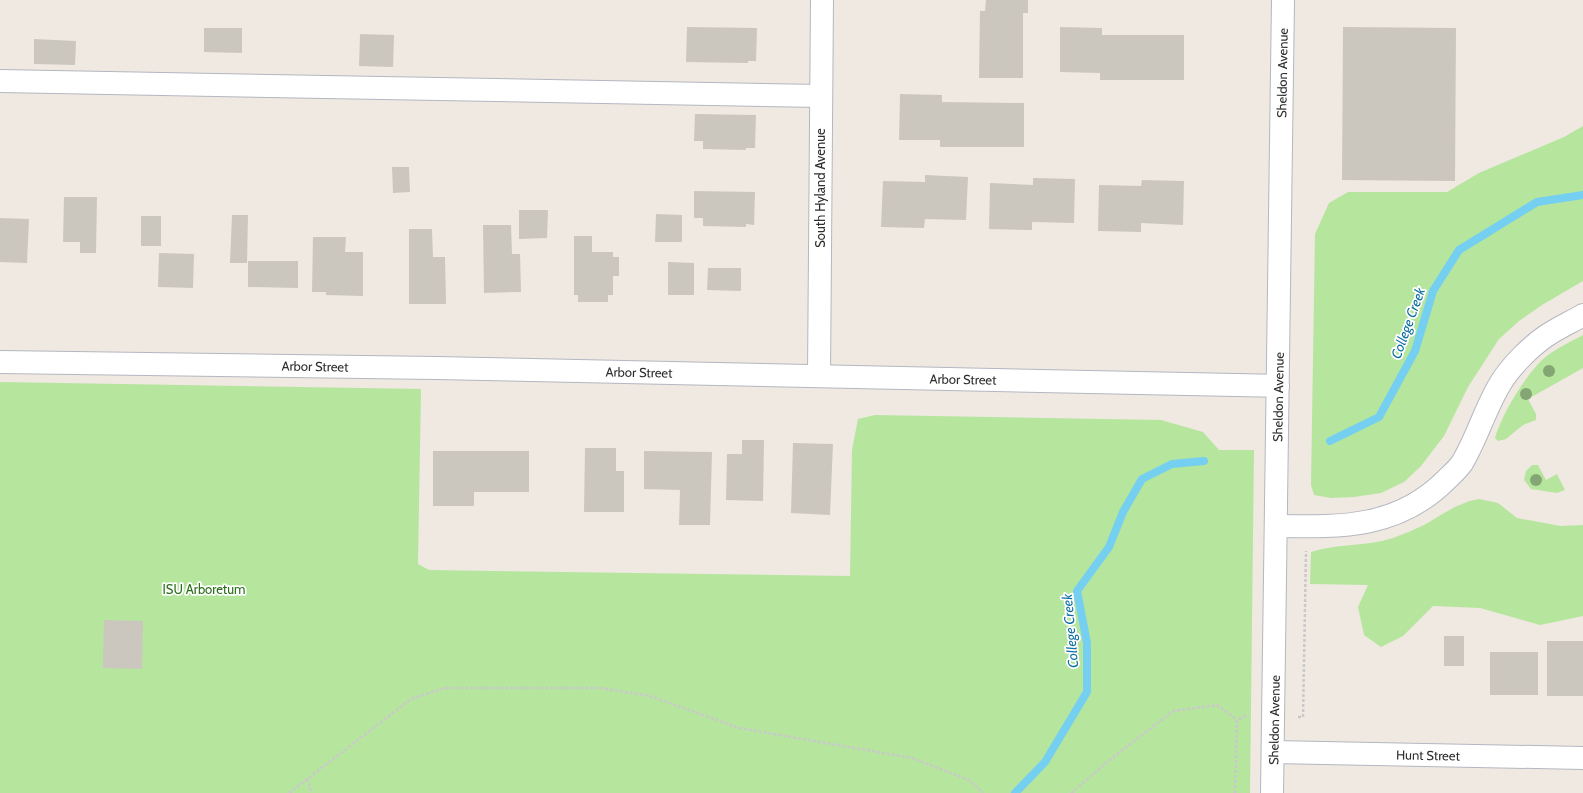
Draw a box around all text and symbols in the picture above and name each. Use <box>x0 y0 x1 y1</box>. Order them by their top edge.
street label: Sheldon Avenue <box>1273 28 1291 118</box>
street label: South Hyland Avenue <box>812 128 828 248</box>
water label: College Creek <box>1387 284 1430 361</box>
street label: Sheldon Avenue <box>1269 352 1287 442</box>
street label: Arbor Street <box>281 357 349 375</box>
street label: Arbor Street <box>605 363 673 381</box>
street label: Arbor Street <box>929 370 997 388</box>
park label: ISU Arboretum <box>163 581 245 597</box>
water label: College Creek <box>1058 592 1082 669</box>
street label: Sheldon Avenue <box>1265 675 1283 765</box>
street label: Hunt Street <box>1396 746 1461 764</box>

